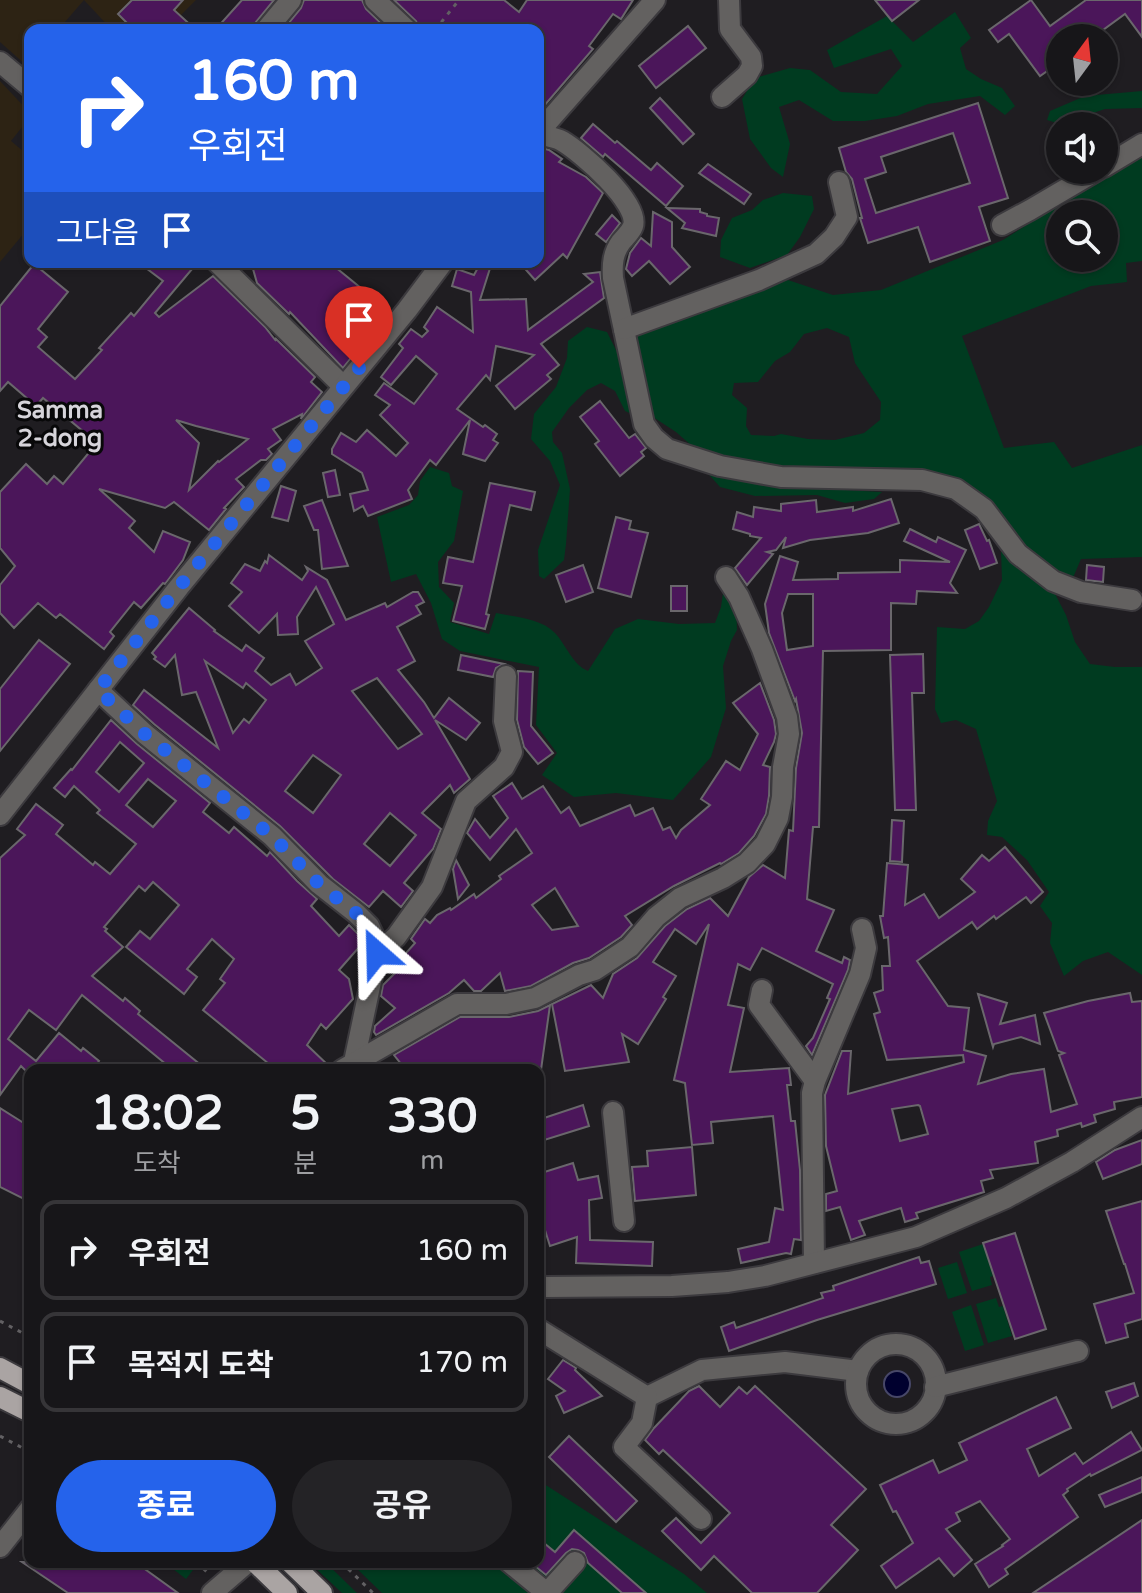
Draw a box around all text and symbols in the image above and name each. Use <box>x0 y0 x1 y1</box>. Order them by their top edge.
north arrow <box>1046 24 1118 96</box>
map controls <box>1046 24 1118 272</box>
text: 160 m <box>188 48 359 115</box>
icon: right <box>56 56 160 160</box>
button: sound <box>1046 112 1118 184</box>
text: 우회전 <box>188 125 287 168</box>
button: search <box>1046 200 1118 272</box>
icon: arrive <box>155 208 199 252</box>
text: 그다음 <box>56 215 139 252</box>
pin <box>325 286 393 368</box>
icon: arrive <box>337 298 381 342</box>
district label: Samma 2-dong <box>17 396 103 453</box>
position arrow <box>335 911 419 995</box>
text: 18:02 <box>91 1085 224 1143</box>
text: 5 <box>290 1085 320 1143</box>
text: 330 <box>387 1088 477 1146</box>
text: m <box>420 1145 444 1176</box>
text: 도착 <box>133 1148 181 1179</box>
text: 분 <box>293 1148 317 1179</box>
icon: right <box>60 1228 104 1272</box>
text: 160 m <box>416 1232 508 1269</box>
text: 우회전 <box>128 1235 211 1272</box>
icon: arrive <box>60 1340 104 1384</box>
text: 170 m <box>416 1344 508 1381</box>
text: 목적지 도착 <box>128 1347 274 1384</box>
button: 종료 <box>56 1460 276 1552</box>
button: 공유 <box>292 1460 512 1552</box>

